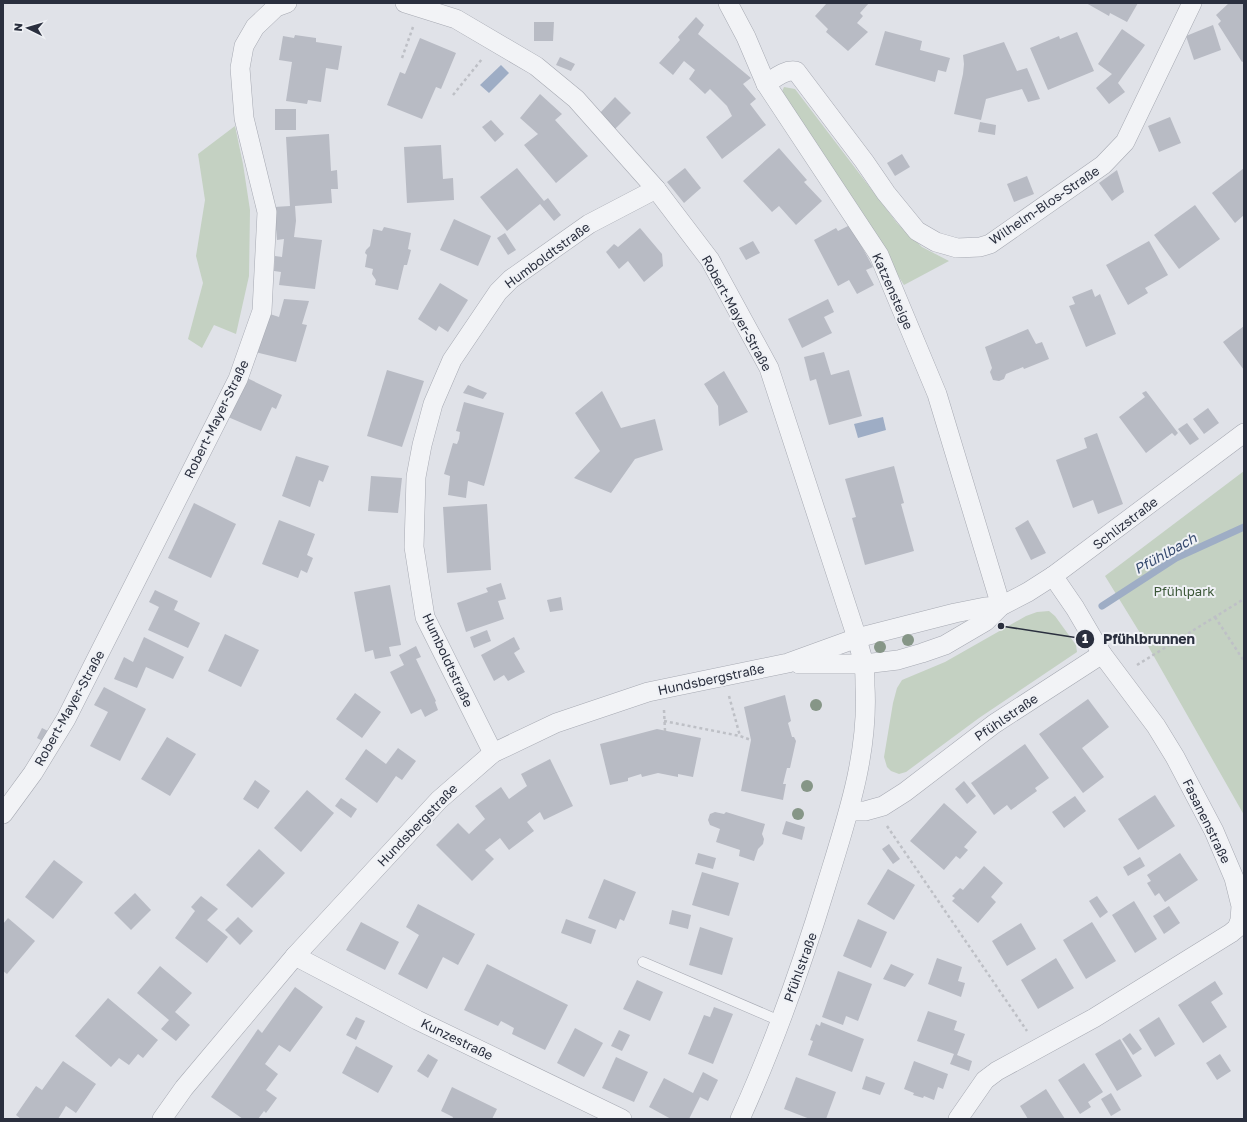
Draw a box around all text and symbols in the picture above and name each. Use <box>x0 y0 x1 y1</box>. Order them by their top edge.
north arrow <box>8 8 48 48</box>
text: N <box>11 22 24 32</box>
street label: Wilhelm-Blos-Straße <box>986 162 1102 248</box>
street label: Humboldtstraße <box>501 219 593 291</box>
street label: Katzensteige <box>869 250 917 332</box>
street label: Robert-Mayer-Straße <box>699 252 775 374</box>
street label: Robert-Mayer-Straße <box>180 357 252 481</box>
street label: Schlizstraße <box>1089 493 1161 553</box>
water label: Pfühlbach <box>1131 528 1200 577</box>
park label: Pfühlpark <box>1153 583 1215 599</box>
street label: Humboldtstraße <box>419 611 477 709</box>
callout: Pfühlbrunnen <box>1075 626 1203 652</box>
text: Pfühlbrunnen <box>1103 630 1195 647</box>
text: 1 <box>1082 631 1088 646</box>
street label: Robert-Mayer-Straße <box>31 647 107 769</box>
street label: Hundsbergstraße <box>656 660 766 698</box>
street label: Pfühlstraße <box>971 690 1041 744</box>
street label: Fasanenstraße <box>1180 776 1234 866</box>
street label: Hundsbergstraße <box>374 780 460 870</box>
street label: Pfühlstraße <box>780 930 820 1004</box>
street label: Kunzestraße <box>418 1015 496 1063</box>

